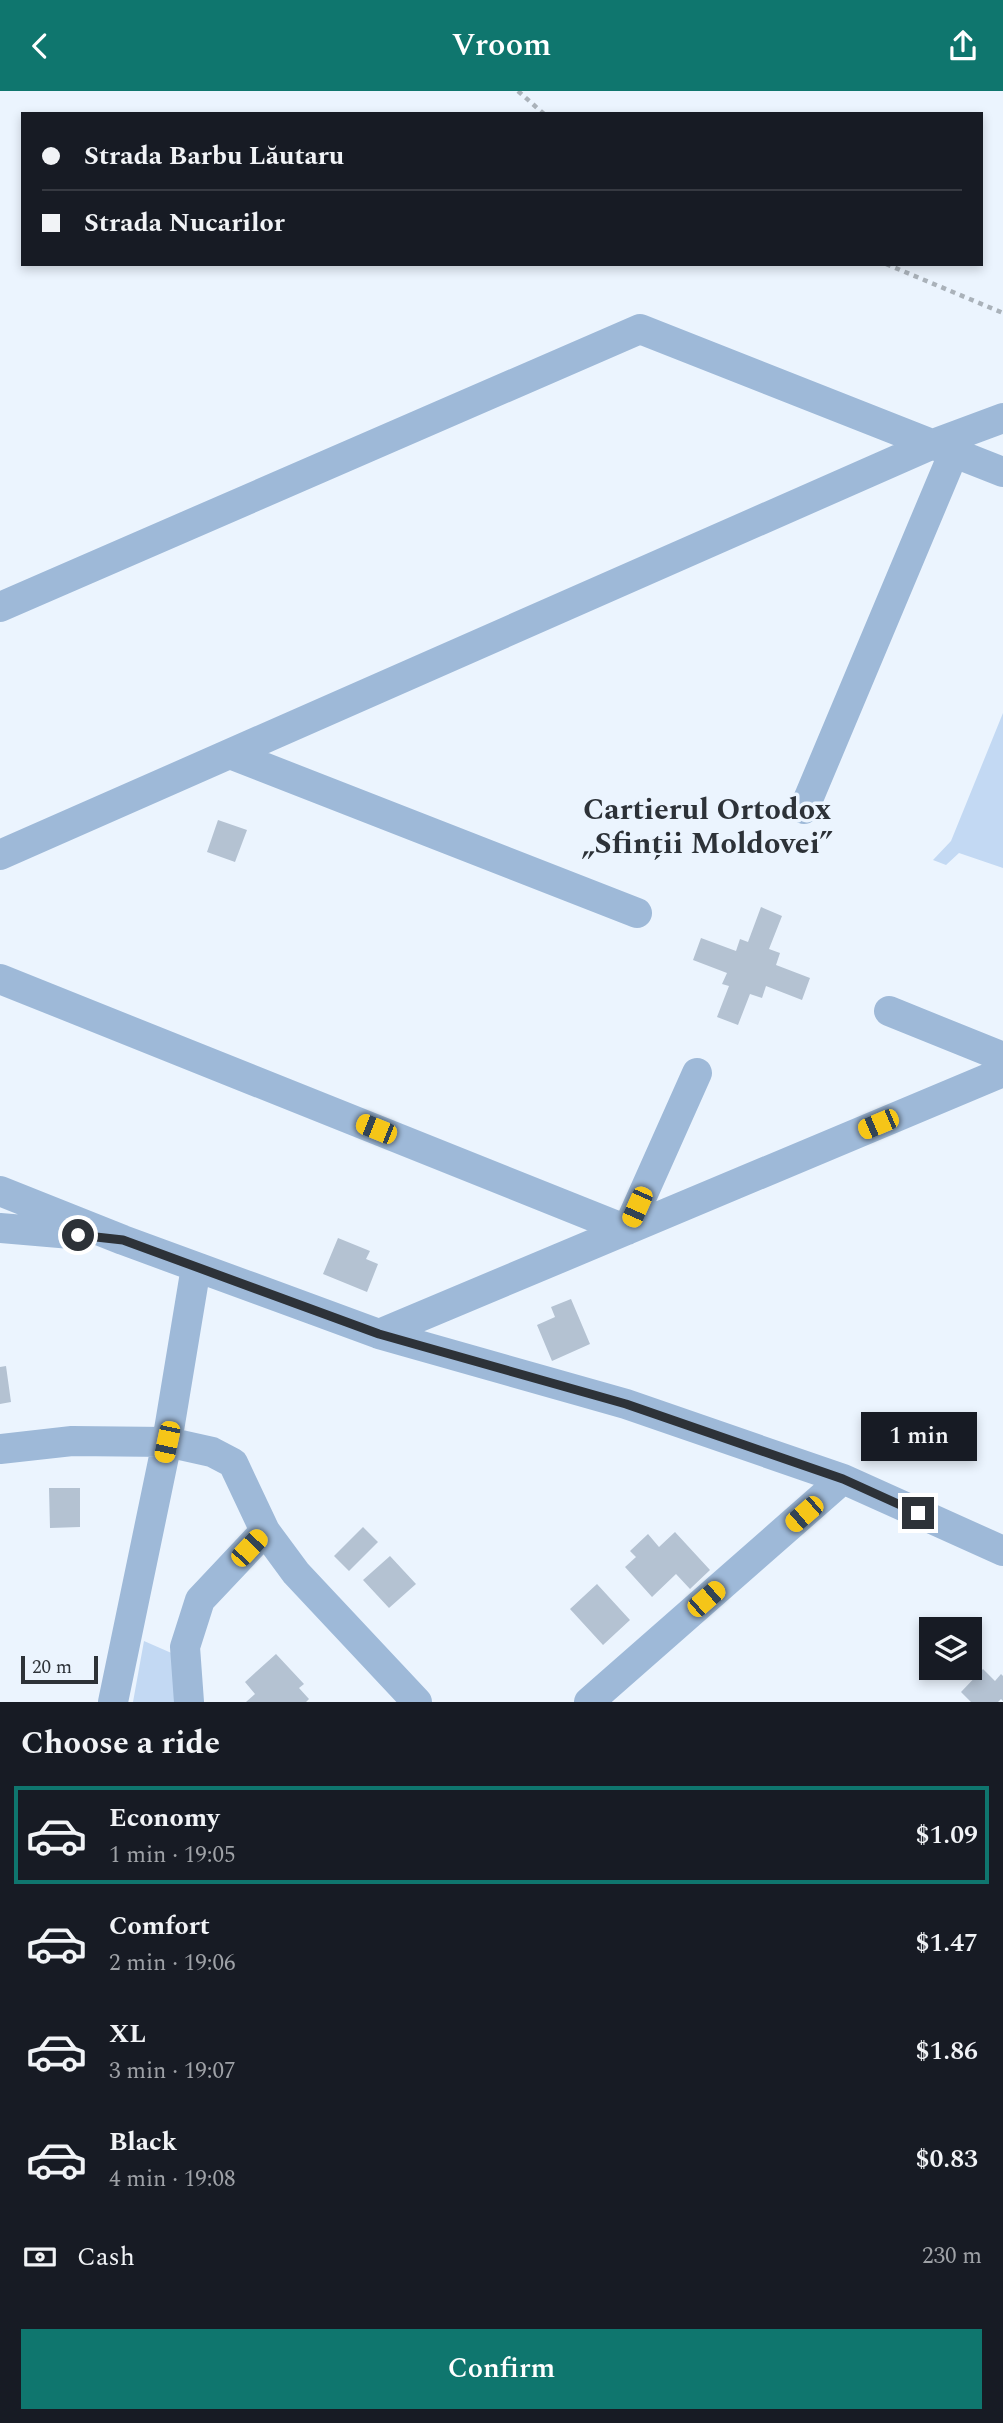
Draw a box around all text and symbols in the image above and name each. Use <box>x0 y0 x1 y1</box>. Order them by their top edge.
text: Vroom <box>452 21 551 70</box>
icon: back <box>21 27 59 65</box>
icon: share <box>944 27 982 65</box>
text: Strada Barbu Lăutaru <box>84 136 344 176</box>
text: Strada Nucarilor <box>84 203 285 243</box>
district label: Cartierul Ortodox „Sfinții Moldovei” <box>581 787 833 867</box>
car <box>855 1106 902 1142</box>
car <box>353 1111 400 1147</box>
car <box>619 1184 656 1230</box>
route start <box>62 1219 94 1251</box>
callout: 1 min <box>860 1411 976 1461</box>
car <box>153 1419 182 1465</box>
text: 1 min <box>889 1419 949 1454</box>
car <box>782 1492 827 1536</box>
route end <box>902 1497 934 1529</box>
car <box>227 1525 272 1571</box>
car <box>684 1577 729 1621</box>
map controls <box>919 1617 982 1680</box>
button: layers <box>919 1617 982 1680</box>
scale bar <box>21 1653 98 1685</box>
text: 20 m <box>32 1653 72 1682</box>
text: Choose a ride <box>21 1719 220 1768</box>
text: Economy <box>109 1798 219 1838</box>
icon: car <box>25 1804 88 1867</box>
text: $1.09 <box>915 1815 978 1855</box>
text: 1 min · 19:05 <box>109 1838 236 1873</box>
text: Comfort <box>109 1906 210 1946</box>
icon: car <box>25 1912 88 1975</box>
text: $1.47 <box>915 1923 978 1963</box>
text: 2 min · 19:06 <box>109 1946 236 1981</box>
text: XL <box>109 2014 146 2054</box>
icon: car <box>25 2020 88 2083</box>
text: $1.86 <box>915 2031 978 2071</box>
text: 3 min · 19:07 <box>109 2054 236 2089</box>
text: Black <box>109 2122 177 2162</box>
icon: car <box>25 2128 88 2191</box>
text: $0.83 <box>915 2139 978 2179</box>
text: 4 min · 19:08 <box>109 2162 236 2197</box>
text: Cash <box>77 2237 135 2277</box>
icon: cash <box>21 2238 59 2276</box>
text: 230 m <box>922 2239 982 2274</box>
button: Confirm <box>21 2329 982 2409</box>

